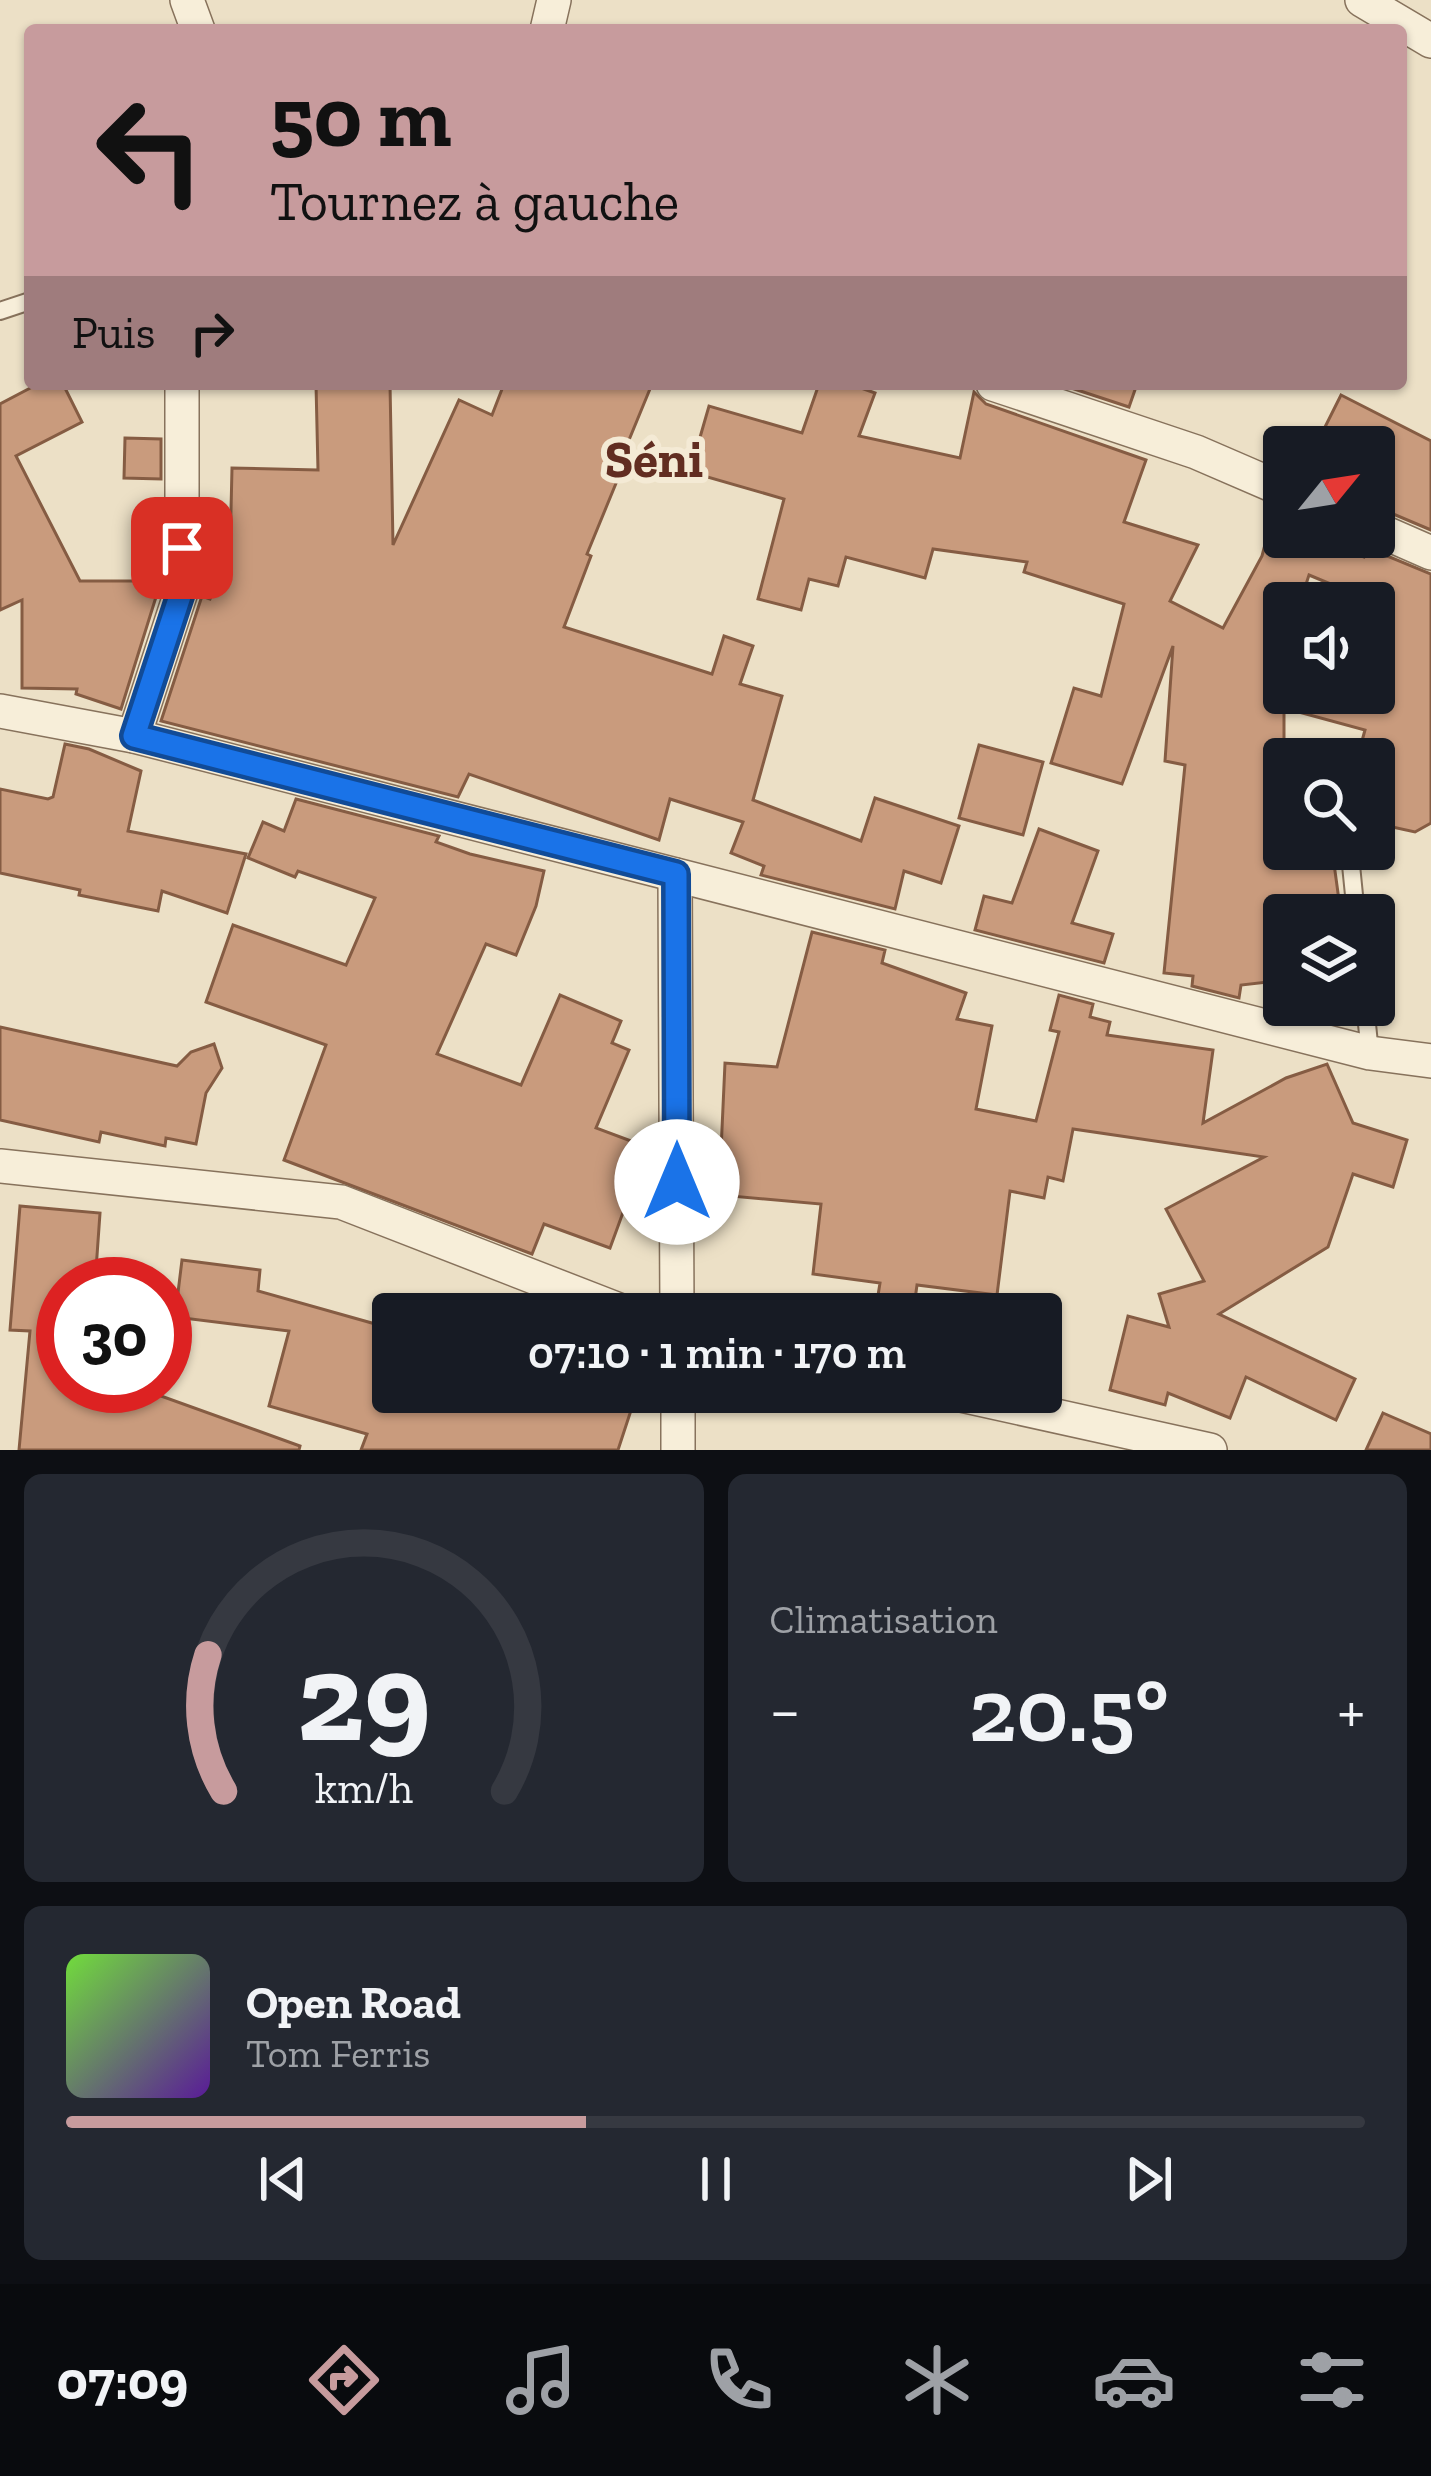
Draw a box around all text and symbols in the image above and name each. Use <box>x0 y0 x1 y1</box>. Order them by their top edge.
text: 50 m <box>270 67 452 168</box>
icon: left <box>72 72 228 228</box>
text: Tournez à gauche <box>270 169 679 234</box>
icon: right <box>179 300 245 366</box>
text: Puis <box>72 306 155 360</box>
north arrow <box>1263 426 1395 558</box>
map controls <box>1263 426 1395 1026</box>
district label: Séni <box>605 429 703 490</box>
pin <box>131 497 233 599</box>
icon: arrive <box>149 515 215 581</box>
button: sound <box>1263 582 1395 714</box>
button: search <box>1263 738 1395 870</box>
button: layers <box>1263 894 1395 1026</box>
position arrow <box>614 1119 740 1245</box>
speed limit sign: 30 <box>36 1257 192 1413</box>
text: 07:10 · 1 min · 170 m <box>528 1326 906 1380</box>
text: Climatisation <box>770 1596 998 1643</box>
text: 29 <box>297 1622 431 1772</box>
text: 20.5° <box>969 1656 1169 1764</box>
text: − <box>770 1671 800 1750</box>
text: + <box>1337 1671 1365 1750</box>
text: km/h <box>315 1763 413 1814</box>
text: Open Road <box>246 1976 461 2030</box>
text: Tom Ferris <box>246 2030 430 2077</box>
icon: previous <box>250 2146 316 2212</box>
icon: pause <box>683 2146 749 2212</box>
icon: next <box>1116 2146 1182 2212</box>
icon: directions <box>302 2338 386 2422</box>
icon: music <box>499 2338 583 2422</box>
icon: phone <box>697 2338 781 2422</box>
icon: climate <box>895 2338 979 2422</box>
icon: car <box>1092 2338 1176 2422</box>
icon: filters <box>1290 2338 1374 2422</box>
text: 07:09 <box>57 2348 188 2413</box>

